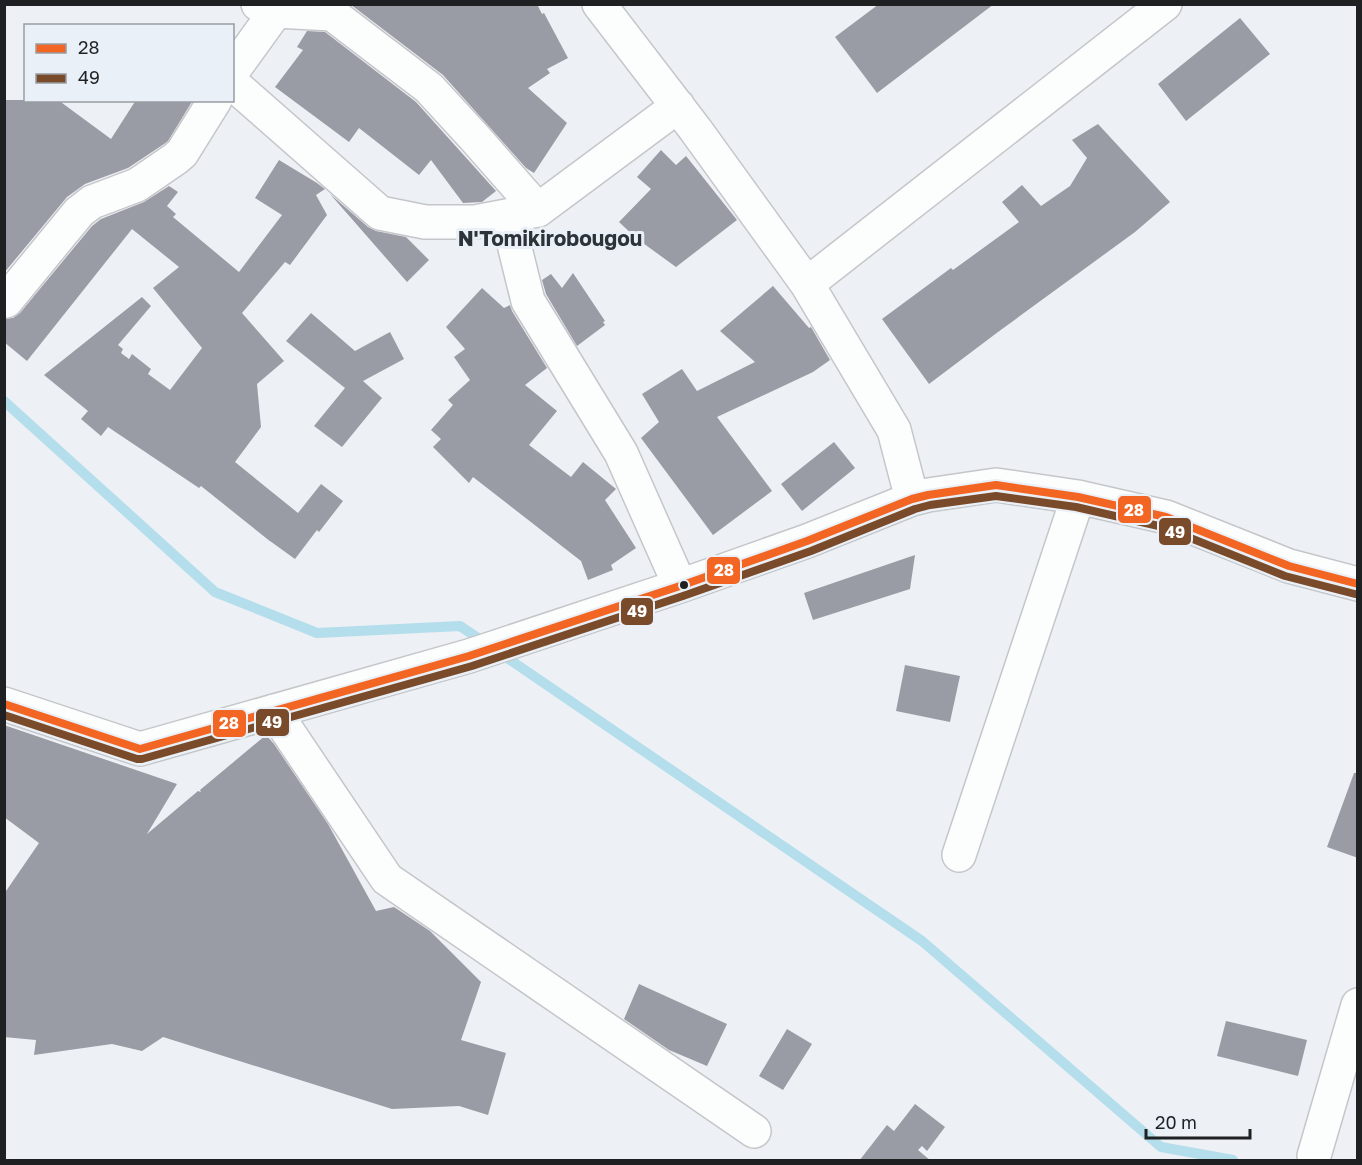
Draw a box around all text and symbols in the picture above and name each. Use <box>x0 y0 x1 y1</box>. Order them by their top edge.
legend <box>24 24 234 102</box>
text: 28 <box>78 36 99 58</box>
text: 49 <box>78 66 100 88</box>
district label: N'Tomikirobougou <box>458 225 642 251</box>
line badge: 28 <box>1117 495 1152 524</box>
text: 28 <box>1124 500 1144 520</box>
line badge: 49 <box>1158 517 1192 546</box>
text: 49 <box>1165 522 1185 542</box>
line badge: 28 <box>706 556 741 585</box>
text: 28 <box>714 560 734 580</box>
unlabelled marker <box>678 579 690 591</box>
line badge: 49 <box>620 597 654 626</box>
text: 49 <box>627 601 647 621</box>
line badge: 49 <box>255 708 290 737</box>
line badge: 28 <box>212 709 247 738</box>
text: 49 <box>262 712 282 732</box>
text: 28 <box>219 713 239 733</box>
scale bar <box>1146 1102 1250 1140</box>
text: 20 m <box>1155 1111 1197 1133</box>

